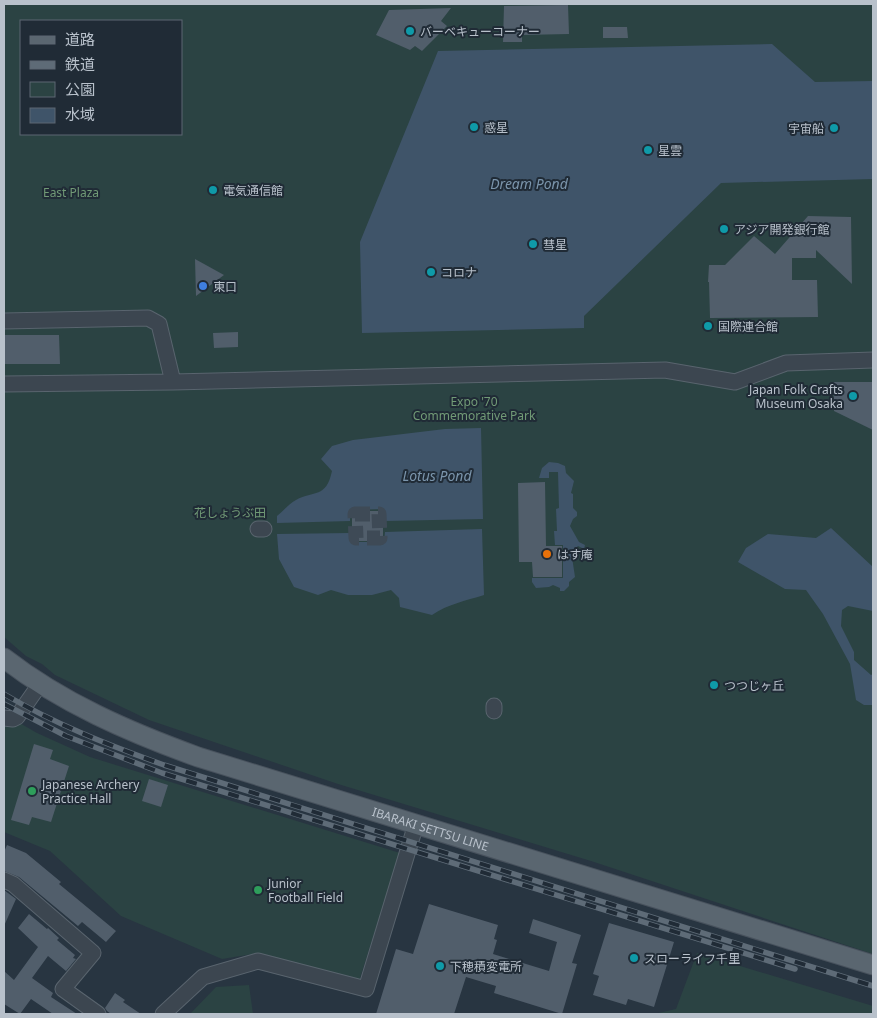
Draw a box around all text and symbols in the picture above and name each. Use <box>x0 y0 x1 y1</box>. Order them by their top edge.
legend <box>20 20 182 135</box>
place label: バーベキューコーナー <box>420 23 540 40</box>
marker: バーベキューコーナー <box>404 25 416 37</box>
text: 道路 <box>65 29 95 49</box>
text: 鉄道 <box>65 54 95 74</box>
text: 公園 <box>65 79 95 99</box>
text: 水域 <box>65 104 95 124</box>
place label: 惑星 <box>484 119 508 136</box>
place label: 宇宙船 <box>788 120 824 137</box>
marker: 惑星 <box>468 121 480 133</box>
marker: 宇宙船 <box>828 122 840 134</box>
place label: 星雲 <box>658 142 682 159</box>
marker: 星雲 <box>642 144 654 156</box>
water label: Dream Pond <box>490 174 569 193</box>
place label: 電気通信館 <box>223 182 283 199</box>
park label: East Plaza <box>43 184 99 201</box>
marker: 電気通信館 <box>207 184 219 196</box>
place label: アジア開発銀行館 <box>734 221 830 238</box>
marker: アジア開発銀行館 <box>718 223 730 235</box>
place label: 彗星 <box>543 236 567 253</box>
marker: 彗星 <box>527 238 539 250</box>
place label: コロナ <box>441 264 477 281</box>
marker: コロナ <box>425 266 437 278</box>
place label: 東口 <box>213 278 237 295</box>
marker: 東口 <box>197 280 209 292</box>
place label: 国際連合館 <box>718 318 778 335</box>
marker: 国際連合館 <box>702 320 714 332</box>
place label: Japan Folk Crafts Museum Osaka <box>748 381 843 412</box>
marker: Japan Folk Crafts Museum Osaka <box>847 390 859 402</box>
park label: Expo '70 Commemorative Park <box>413 393 536 424</box>
water label: Lotus Pond <box>402 466 472 485</box>
park label: 花しょうぶ田 <box>194 504 266 521</box>
place label: はす庵 <box>557 546 593 563</box>
marker: はす庵 <box>541 548 553 560</box>
place label: つつじヶ丘 <box>724 677 784 694</box>
marker: つつじヶ丘 <box>708 679 720 691</box>
place label: Japanese Archery Practice Hall <box>41 776 140 807</box>
marker: Japanese Archery Practice Hall <box>26 785 38 797</box>
street label: IBARAKI SETTSU LINE <box>370 803 491 855</box>
place label: Junior Football Field <box>267 875 343 906</box>
marker: Junior Football Field <box>252 884 264 896</box>
place label: スローライフ千里 <box>644 950 740 967</box>
marker: スローライフ千里 <box>628 952 640 964</box>
place label: 下穂積変電所 <box>450 958 522 975</box>
marker: 下穂積変電所 <box>434 960 446 972</box>

